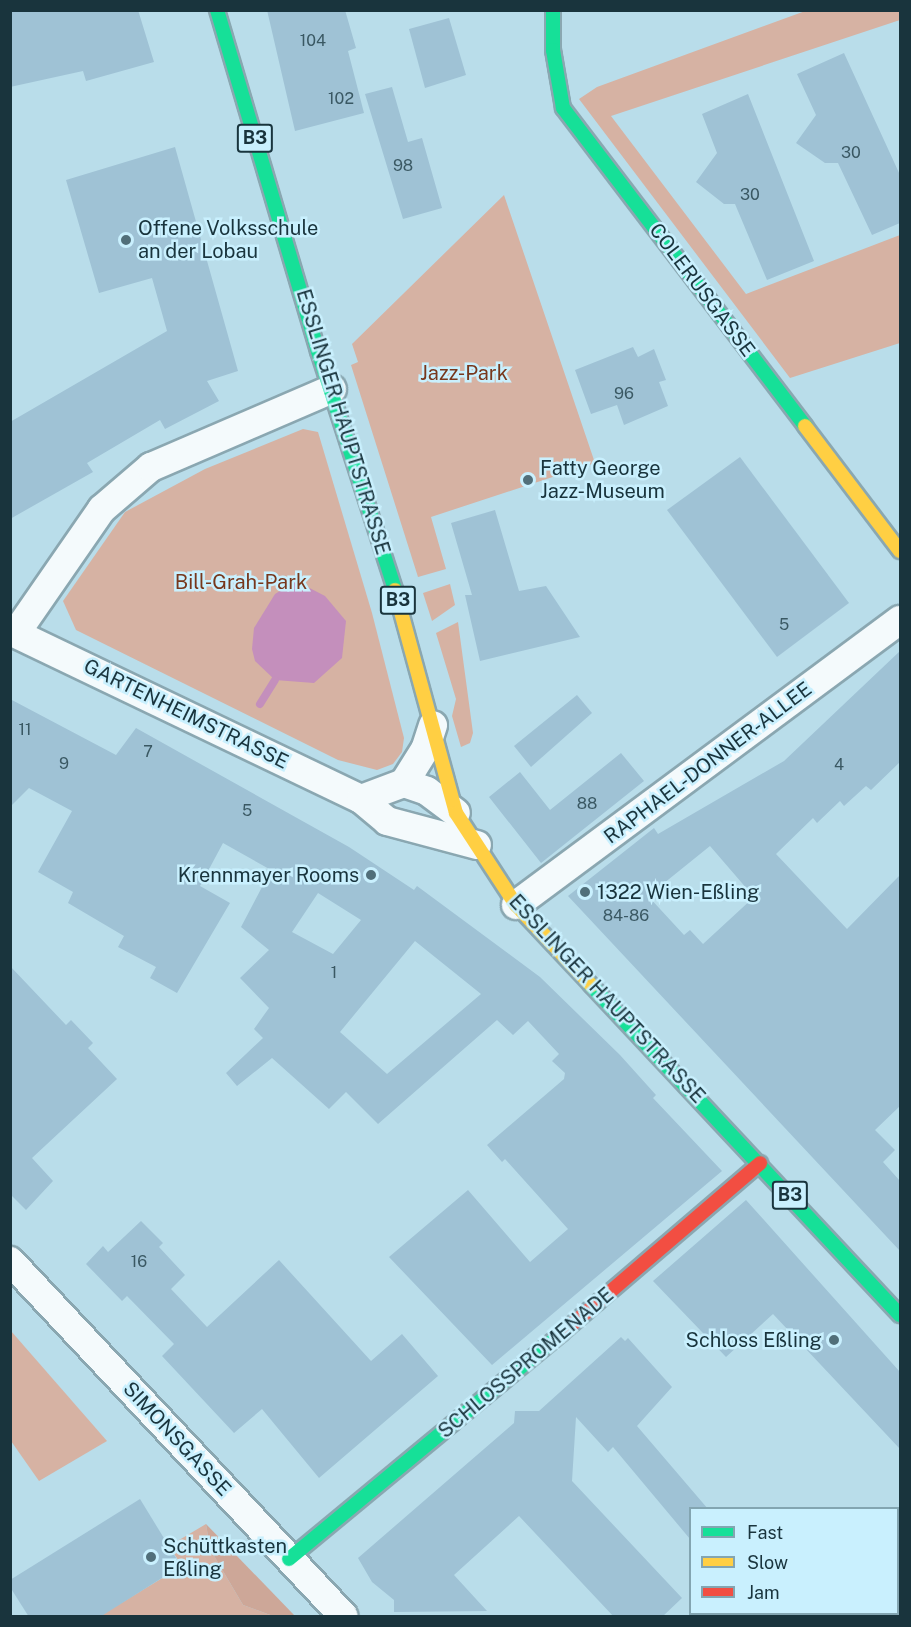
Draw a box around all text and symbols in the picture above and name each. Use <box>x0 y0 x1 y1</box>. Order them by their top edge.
house number: 104 <box>300 31 326 51</box>
house number: 102 <box>328 89 354 109</box>
road number: B3 <box>236 123 274 153</box>
house number: 30 <box>841 143 861 163</box>
house number: 98 <box>393 156 413 176</box>
house number: 30 <box>740 185 760 205</box>
place label: Offene Volksschule an der Lobau <box>138 216 319 263</box>
street label: COLERUSGASSE <box>644 219 760 361</box>
marker: Offene Volksschule an der Lobau <box>119 233 133 247</box>
street label: ESSLINGER HAUPTSTRASSE <box>291 286 395 558</box>
park label: Jazz-Park <box>420 361 508 385</box>
house number: 96 <box>614 384 634 404</box>
place label: Fatty George Jazz-Museum <box>540 456 665 503</box>
marker: Fatty George Jazz-Museum <box>521 473 535 487</box>
park label: Bill-Grah-Park <box>175 570 307 594</box>
road number: B3 <box>378 585 418 615</box>
house number: 5 <box>779 615 789 635</box>
street label: GARTENHEIMSTRASSE <box>80 654 292 774</box>
street label: RAPHAEL-DONNER-ALLEE <box>599 677 817 849</box>
house number: 11 <box>18 720 32 740</box>
house number: 7 <box>143 742 153 762</box>
house number: 9 <box>59 754 69 774</box>
house number: 4 <box>834 755 844 775</box>
house number: 88 <box>577 794 597 814</box>
house number: 5 <box>242 801 252 821</box>
place label: Krennmayer Rooms <box>178 863 359 887</box>
marker: Krennmayer Rooms <box>364 868 378 882</box>
place label: 1322 Wien-Eßling <box>597 880 760 904</box>
marker: 1322 Wien-Eßling <box>578 885 592 899</box>
street label: ESSLINGER HAUPTSTRASSE <box>504 890 710 1108</box>
house number: 84-86 <box>603 906 649 926</box>
house number: 1 <box>331 963 337 983</box>
road number: B3 <box>770 1180 810 1210</box>
house number: 16 <box>131 1252 147 1272</box>
street label: SCHLOSSPROMENADE <box>433 1283 619 1443</box>
place label: Schloss Eßling <box>685 1328 822 1352</box>
marker: Schloss Eßling <box>827 1333 841 1347</box>
street label: SIMONSGASSE <box>118 1377 236 1501</box>
legend <box>689 1507 899 1615</box>
text: Fast <box>747 1522 783 1543</box>
place label: Schüttkasten Eßling <box>163 1534 287 1581</box>
marker: Schüttkasten Eßling <box>144 1550 158 1564</box>
text: Slow <box>747 1552 788 1573</box>
text: Jam <box>747 1582 780 1603</box>

